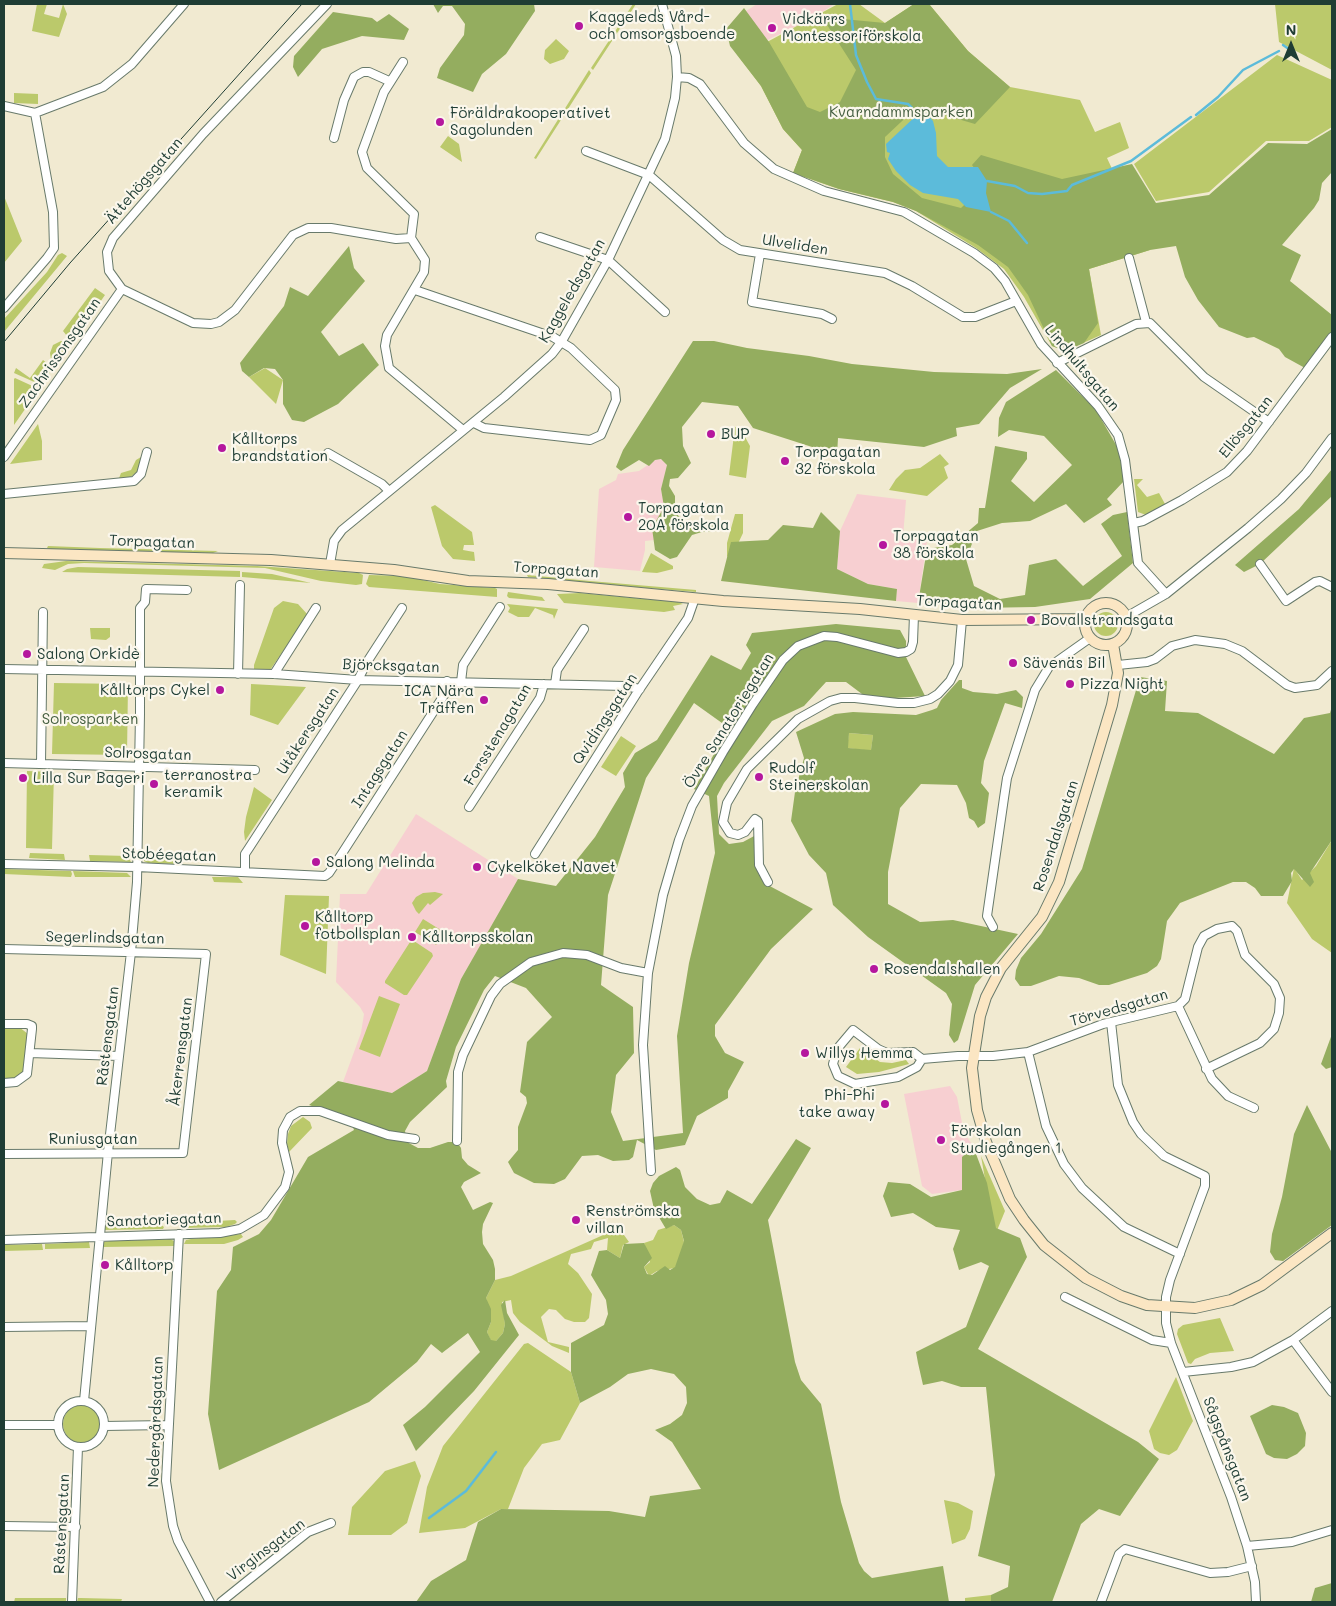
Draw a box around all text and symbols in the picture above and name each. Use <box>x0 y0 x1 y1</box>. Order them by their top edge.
place label: Kaggeleds Vård- och omsorgsboende <box>589 8 735 43</box>
place label: Vidkärrs Montessoriförskola <box>782 10 922 45</box>
marker: Kaggeleds Vård- och omsorgsboende <box>573 20 585 32</box>
north arrow <box>1266 20 1316 70</box>
text: N <box>1286 20 1296 39</box>
marker: Vidkärrs Montessoriförskola <box>766 22 778 34</box>
park label: Kvarndammsparken <box>829 103 973 121</box>
place label: Föräldrakooperativet Sagolunden <box>450 104 610 139</box>
marker: Föräldrakooperativet Sagolunden <box>434 116 446 128</box>
street label: Ättehögsgatan <box>102 134 186 228</box>
street label: Ulveliden <box>761 231 829 259</box>
street label: Kaggeledsgatan <box>535 236 609 346</box>
street label: Zachrissonsgatan <box>15 295 105 411</box>
street label: Lindhultsgatan <box>1041 321 1123 415</box>
street label: Ellösgatan <box>1216 392 1276 462</box>
place label: BUP <box>721 425 749 443</box>
marker: BUP <box>705 428 717 440</box>
place label: Kålltorps brandstation <box>232 430 328 465</box>
marker: Kålltorps brandstation <box>216 442 228 454</box>
place label: Torpagatan 32 förskola <box>795 443 881 478</box>
marker: Torpagatan 32 förskola <box>779 455 791 467</box>
place label: Torpagatan 20A förskola <box>638 499 730 534</box>
marker: Torpagatan 20A förskola <box>622 511 634 523</box>
place label: Torpagatan 38 förskola <box>893 527 979 562</box>
street label: Torpagatan <box>109 532 195 552</box>
marker: Torpagatan 38 förskola <box>877 539 889 551</box>
street label: Torpagatan <box>513 558 599 582</box>
street label: Torpagatan <box>916 592 1002 614</box>
place label: Bovallstrandsgata <box>1041 611 1174 629</box>
marker: Bovallstrandsgata <box>1025 614 1037 626</box>
place label: Salong Orkidè <box>37 645 140 663</box>
marker: Salong Orkidè <box>21 648 33 660</box>
street label: Övre Sanatoriegatan <box>680 650 778 792</box>
place label: Sävenäs Bil <box>1023 654 1105 672</box>
street label: Björcksgatan <box>342 655 440 677</box>
marker: Sävenäs Bil <box>1007 657 1019 669</box>
street label: Qvidingsgatan <box>569 670 641 768</box>
place label: Pizza Night <box>1080 675 1164 693</box>
marker: Pizza Night <box>1064 678 1076 690</box>
place label: Kålltorps Cykel <box>100 681 210 699</box>
street label: Forsstenagatan <box>461 681 535 789</box>
place label: ICA Nära Träffen <box>404 682 474 717</box>
marker: Kålltorps Cykel <box>214 684 226 696</box>
street label: Utåkersgatan <box>273 684 343 778</box>
marker: ICA Nära Träffen <box>478 694 490 706</box>
park label: Solrosparken <box>42 710 138 728</box>
street label: Intagsgatan <box>348 727 412 811</box>
street label: Solrosgatan <box>104 743 192 765</box>
place label: Rudolf Steinerskolan <box>769 759 869 794</box>
place label: terranostra keramik <box>164 766 252 801</box>
place label: Lilla Sur Bageri <box>33 769 145 787</box>
marker: Rudolf Steinerskolan <box>753 771 765 783</box>
marker: Lilla Sur Bageri <box>17 772 29 784</box>
marker: terranostra keramik <box>148 778 160 790</box>
street label: Rosendalsgatan <box>1030 778 1082 894</box>
street label: Stobéegatan <box>122 844 216 866</box>
place label: Salong Melinda <box>326 853 435 871</box>
marker: Salong Melinda <box>310 856 322 868</box>
place label: Cykelköket Navet <box>487 858 616 876</box>
marker: Cykelköket Navet <box>471 861 483 873</box>
place label: Kålltorp fotbollsplan <box>315 908 400 943</box>
marker: Kålltorp fotbollsplan <box>299 920 311 932</box>
street label: Segerlindsgatan <box>45 928 165 948</box>
place label: Kålltorpsskolan <box>422 928 533 946</box>
marker: Kålltorpsskolan <box>406 931 418 943</box>
place label: Rosendalshallen <box>884 960 1000 978</box>
marker: Rosendalshallen <box>868 963 880 975</box>
street label: Råstensgatan <box>93 985 123 1087</box>
street label: Törvedsgatan <box>1068 985 1170 1031</box>
street label: Åkerrensgatan <box>165 996 197 1108</box>
place label: Willys Hemma <box>815 1044 913 1062</box>
marker: Willys Hemma <box>799 1047 811 1059</box>
place label: Phi-Phi take away <box>799 1086 875 1121</box>
marker: Phi-Phi take away <box>879 1098 891 1110</box>
place label: Förskolan Studiegången 1 <box>951 1122 1062 1157</box>
street label: Runiusgatan <box>49 1130 137 1148</box>
marker: Förskolan Studiegången 1 <box>935 1134 947 1146</box>
place label: Renströmska villan <box>586 1202 680 1237</box>
street label: Sanatoriegatan <box>106 1209 222 1231</box>
marker: Renströmska villan <box>570 1214 582 1226</box>
place label: Kålltorp <box>115 1256 173 1274</box>
marker: Kålltorp <box>99 1259 111 1271</box>
street label: Nedergårdsgatan <box>145 1356 167 1488</box>
street label: Sågspånsgatan <box>1199 1394 1255 1504</box>
street label: Råstensgatan <box>50 1474 74 1574</box>
street label: Virginsgatan <box>223 1515 309 1585</box>

